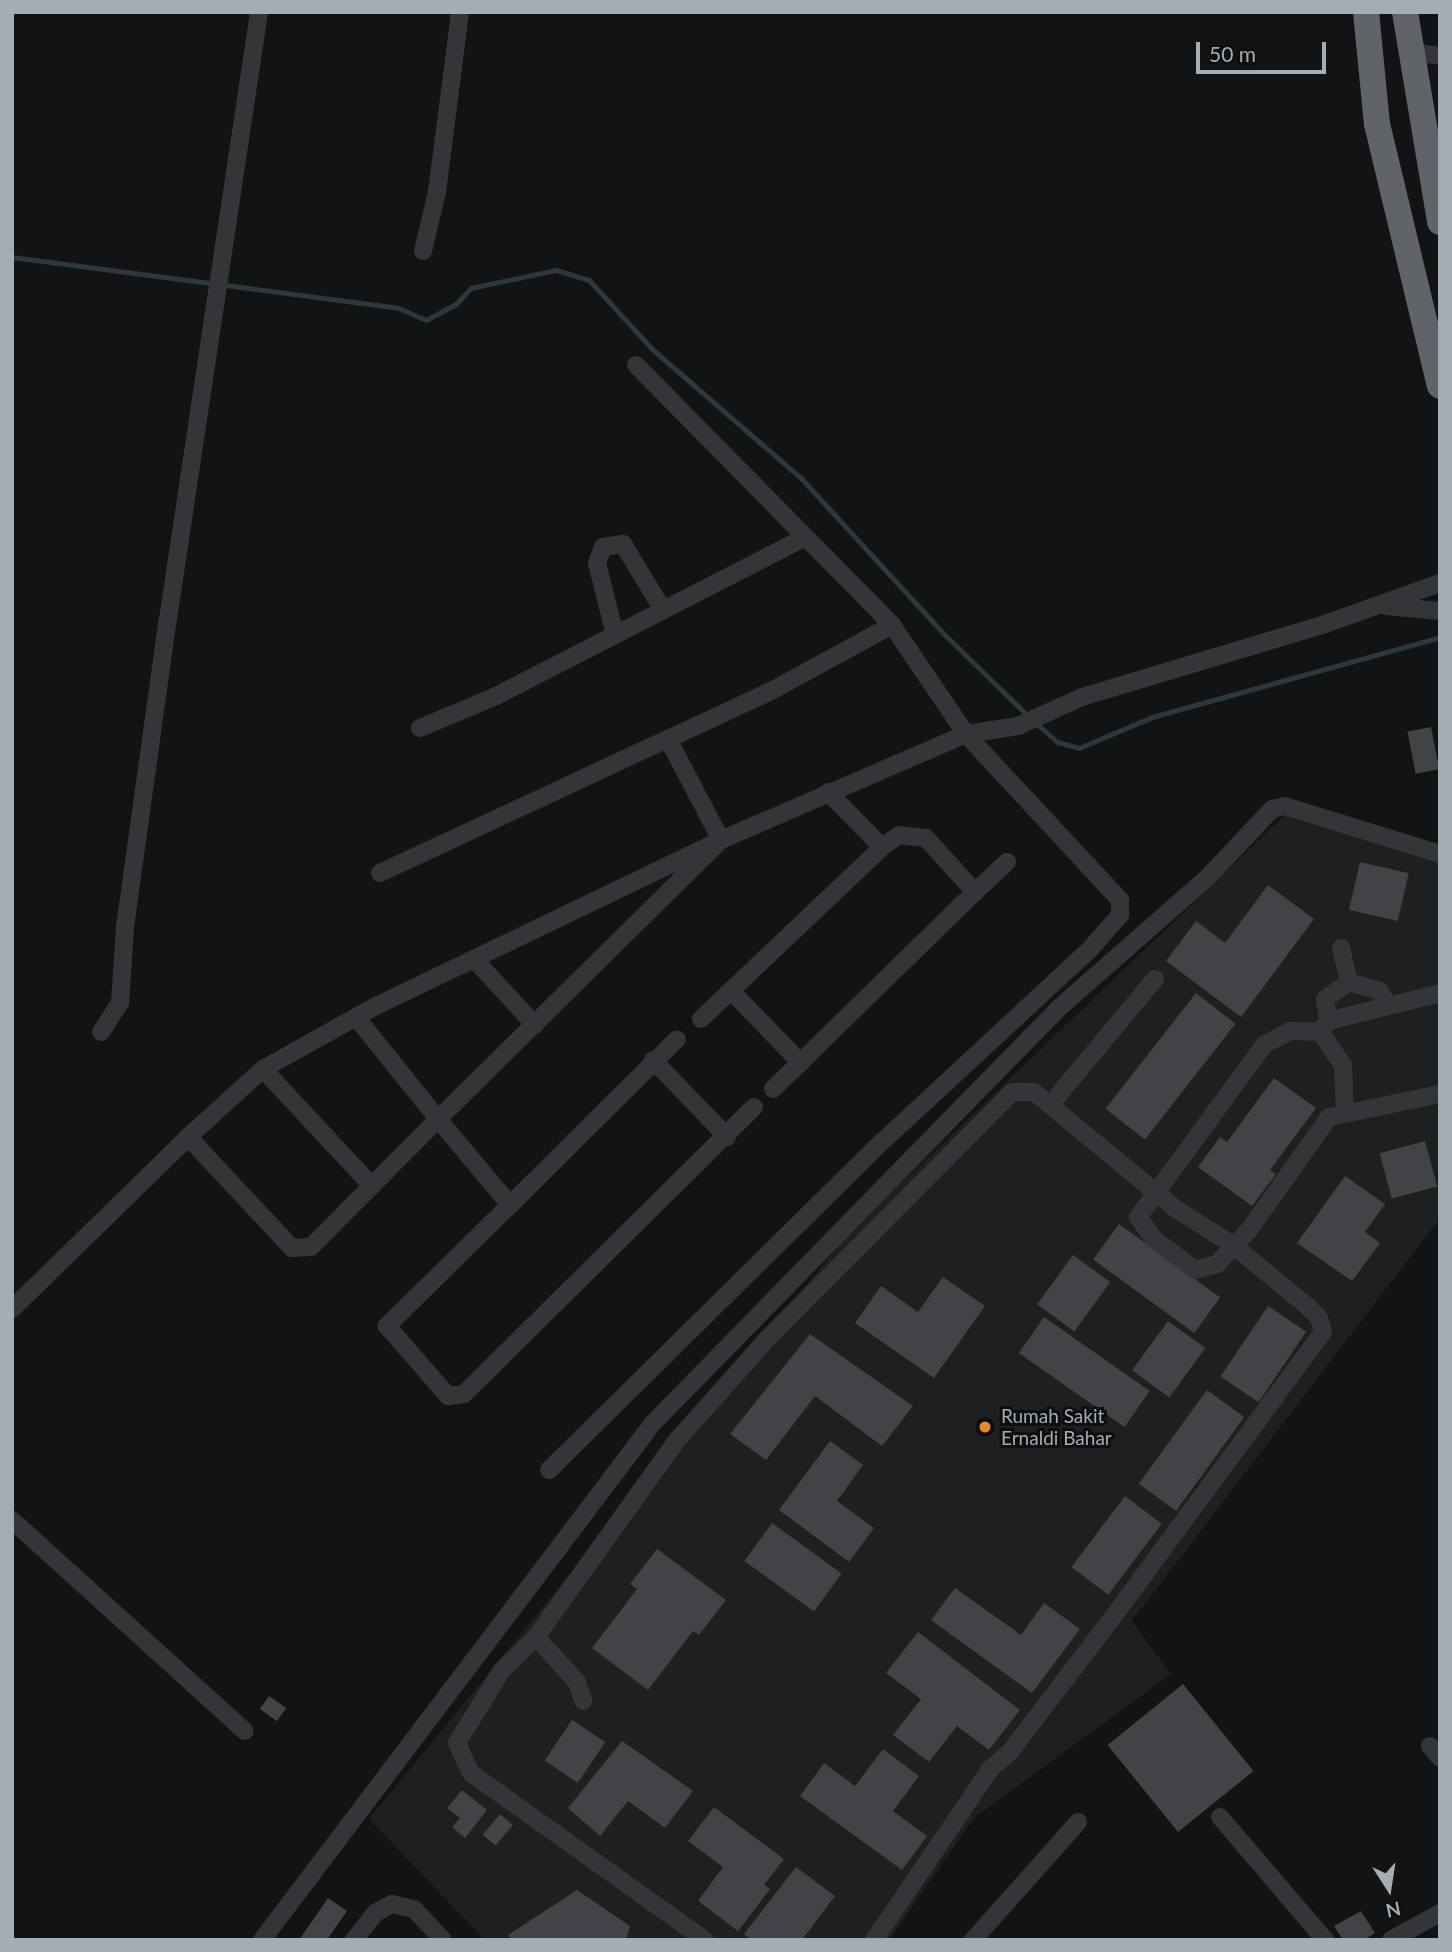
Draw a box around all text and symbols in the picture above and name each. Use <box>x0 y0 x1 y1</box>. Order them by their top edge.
scale bar <box>1200 28 1330 72</box>
text: 50 m <box>1209 41 1256 66</box>
place label: Rumah Sakit Ernaldi Bahar <box>1001 1405 1112 1449</box>
marker: Rumah Sakit Ernaldi Bahar <box>975 1417 995 1437</box>
north arrow <box>1354 1854 1424 1924</box>
text: N <box>1384 1897 1403 1923</box>

